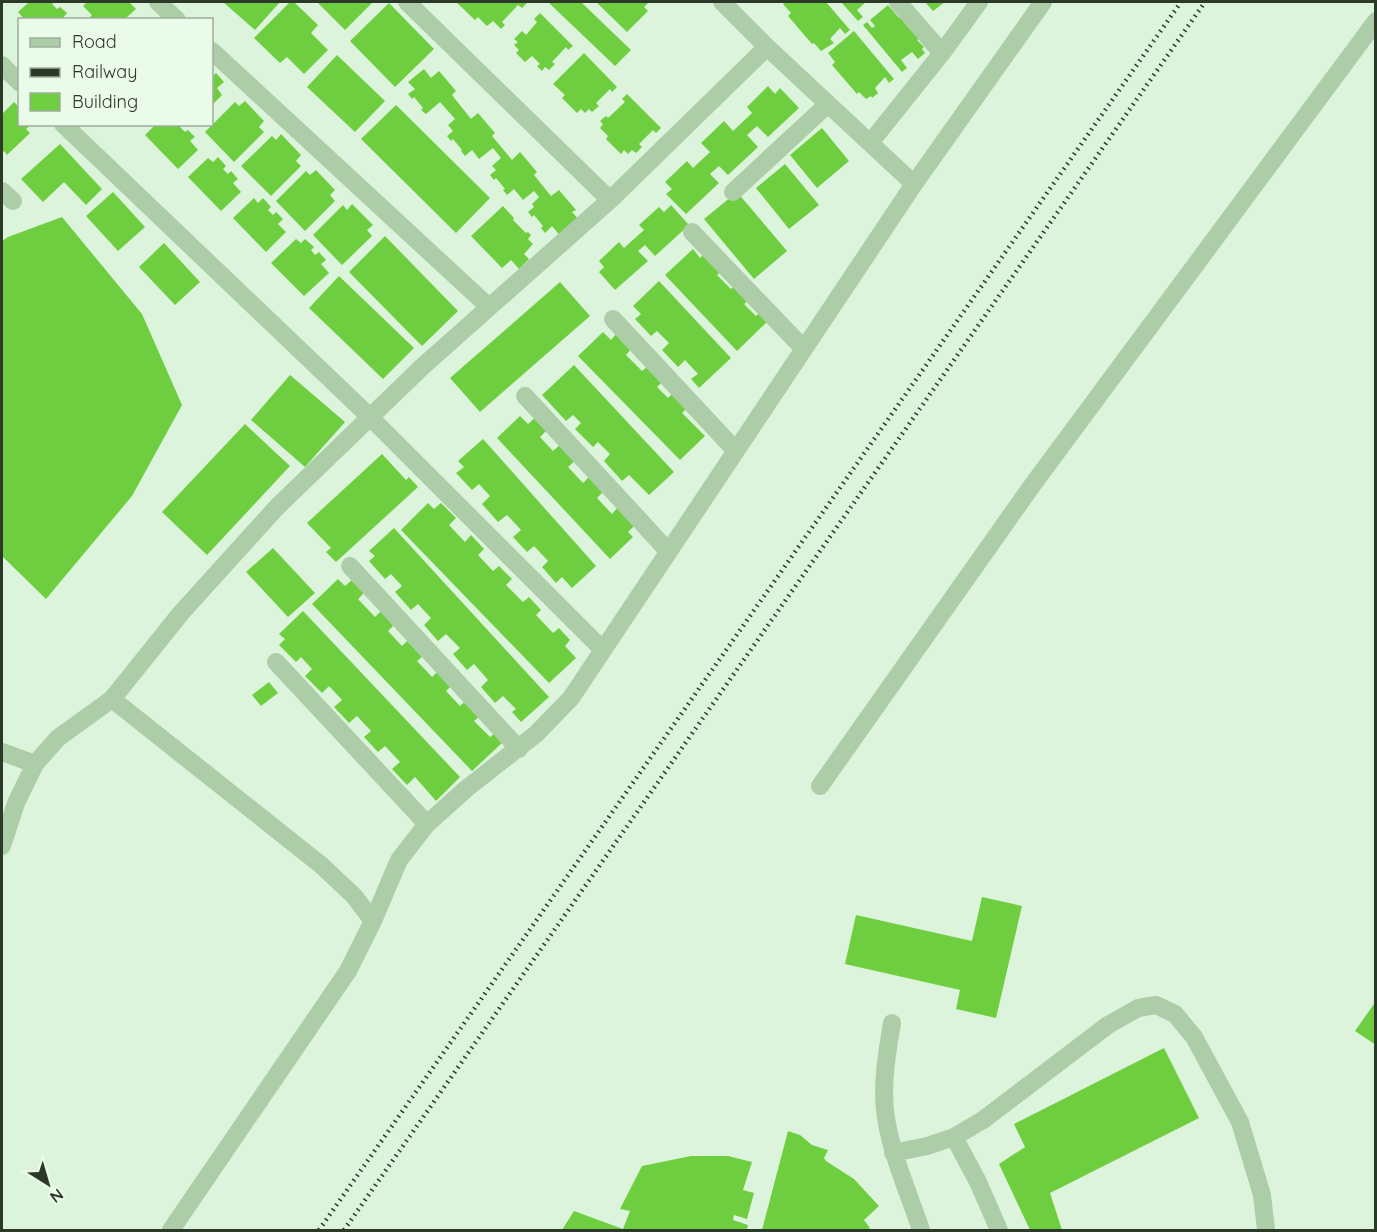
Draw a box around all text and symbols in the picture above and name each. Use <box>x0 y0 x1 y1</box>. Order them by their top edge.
legend <box>18 18 213 126</box>
text: Road <box>72 30 117 53</box>
text: Railway <box>72 60 138 83</box>
text: Building <box>72 90 138 113</box>
north arrow <box>18 1154 78 1214</box>
text: N <box>46 1184 68 1208</box>

